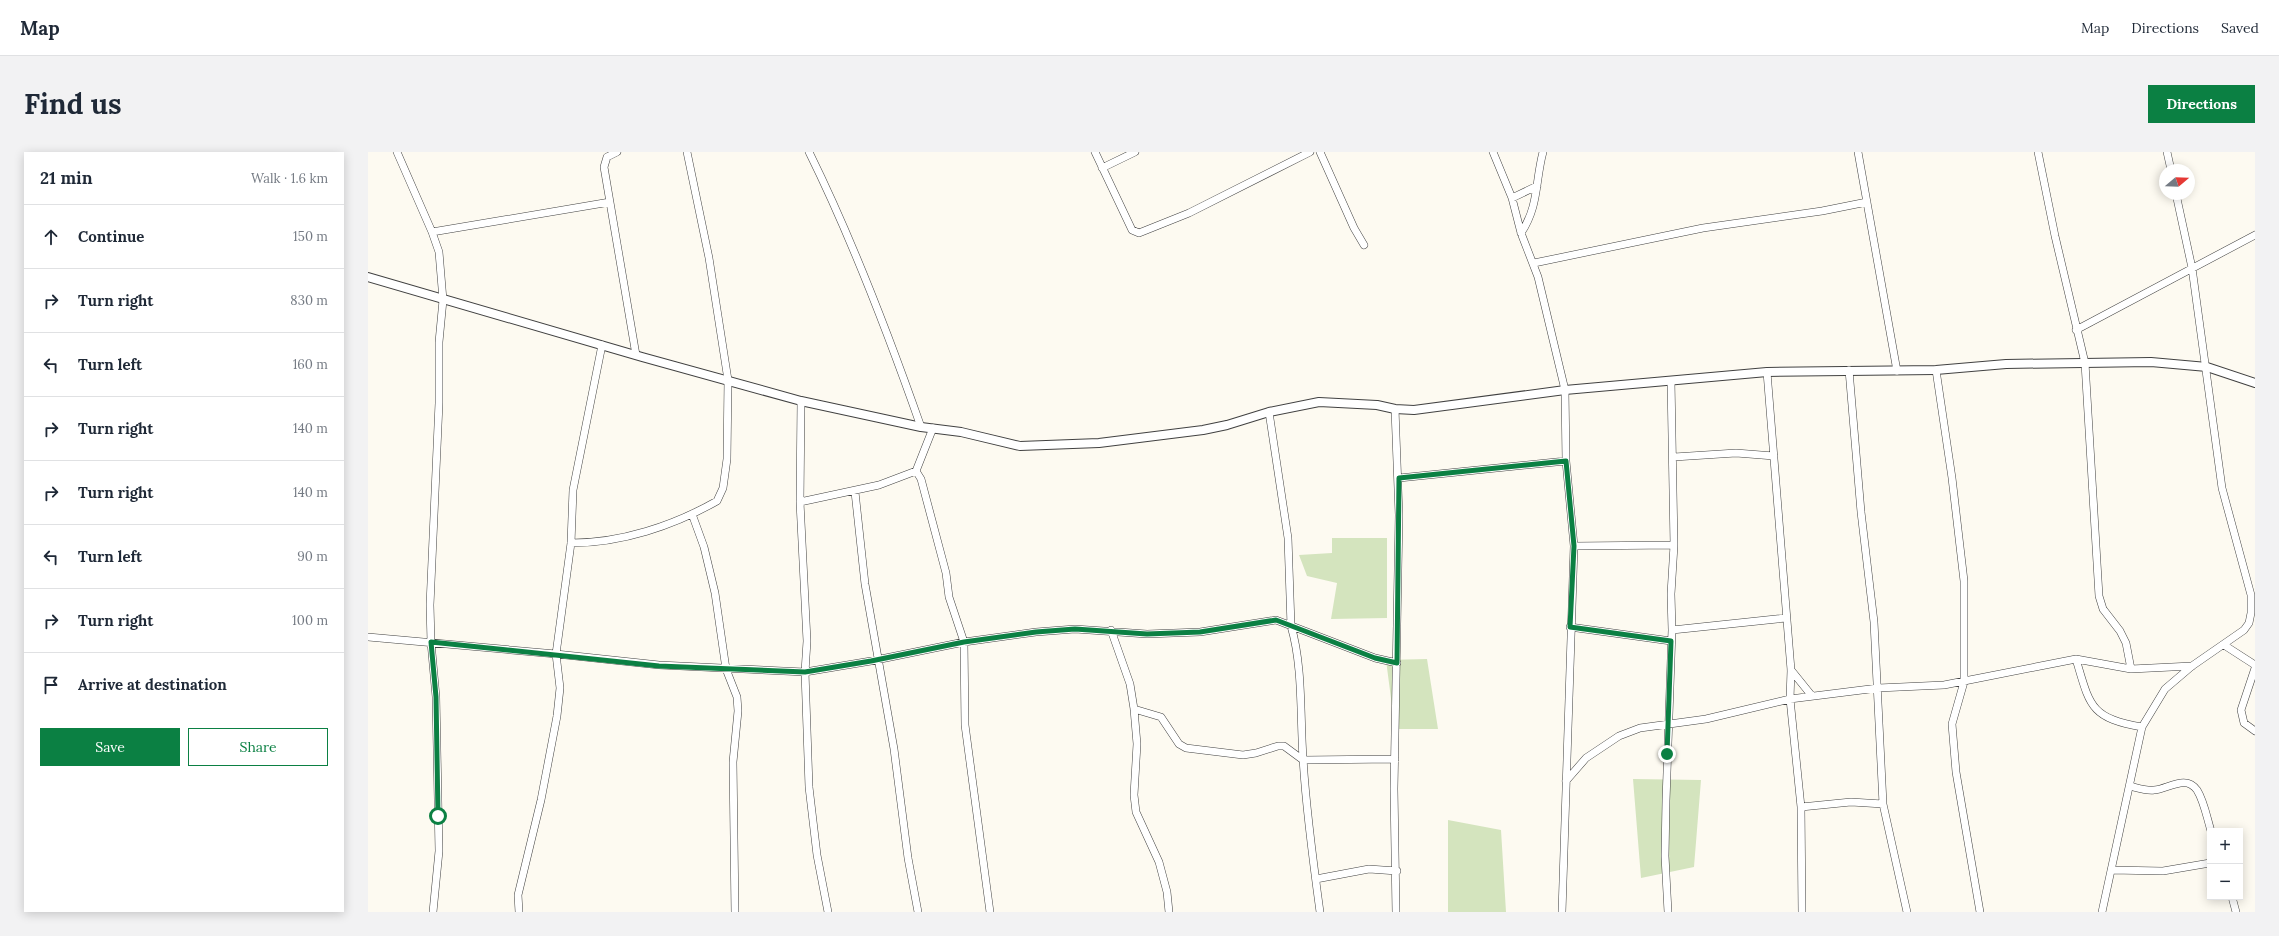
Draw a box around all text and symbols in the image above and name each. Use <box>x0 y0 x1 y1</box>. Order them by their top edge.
text: Map <box>20 16 60 40</box>
text: Map <box>2081 19 2109 37</box>
text: Directions <box>2131 19 2199 37</box>
text: Saved <box>2221 19 2259 37</box>
button: Directions <box>2148 85 2255 123</box>
text: Find us <box>24 86 122 122</box>
north arrow <box>2159 164 2195 200</box>
text: 21 min <box>40 167 92 189</box>
text: Walk · 1.6 km <box>251 170 328 187</box>
icon: ahead <box>40 226 62 248</box>
text: Continue <box>78 227 144 246</box>
text: 150 m <box>293 228 328 245</box>
icon: right <box>40 290 62 312</box>
text: Turn right <box>78 291 154 310</box>
text: 830 m <box>290 292 328 309</box>
icon: left <box>40 354 62 376</box>
text: Turn left <box>78 355 142 374</box>
text: 160 m <box>293 356 328 373</box>
icon: right <box>40 418 62 440</box>
text: Turn right <box>78 419 154 438</box>
text: 140 m <box>293 420 328 437</box>
icon: right <box>40 482 62 504</box>
text: Turn right <box>78 483 154 502</box>
text: 140 m <box>293 484 328 501</box>
icon: left <box>40 546 62 568</box>
text: Turn left <box>78 547 142 566</box>
text: 90 m <box>297 548 328 565</box>
icon: right <box>40 610 62 632</box>
text: Turn right <box>78 611 154 630</box>
text: 100 m <box>292 612 328 629</box>
icon: arrive <box>40 674 62 696</box>
text: Arrive at destination <box>78 675 227 694</box>
button: Save <box>40 728 180 766</box>
button: Share <box>188 728 328 766</box>
route end <box>1658 745 1676 763</box>
route start <box>429 807 447 825</box>
map controls <box>2207 828 2243 900</box>
button: + <box>2207 828 2243 864</box>
button: − <box>2207 864 2243 900</box>

